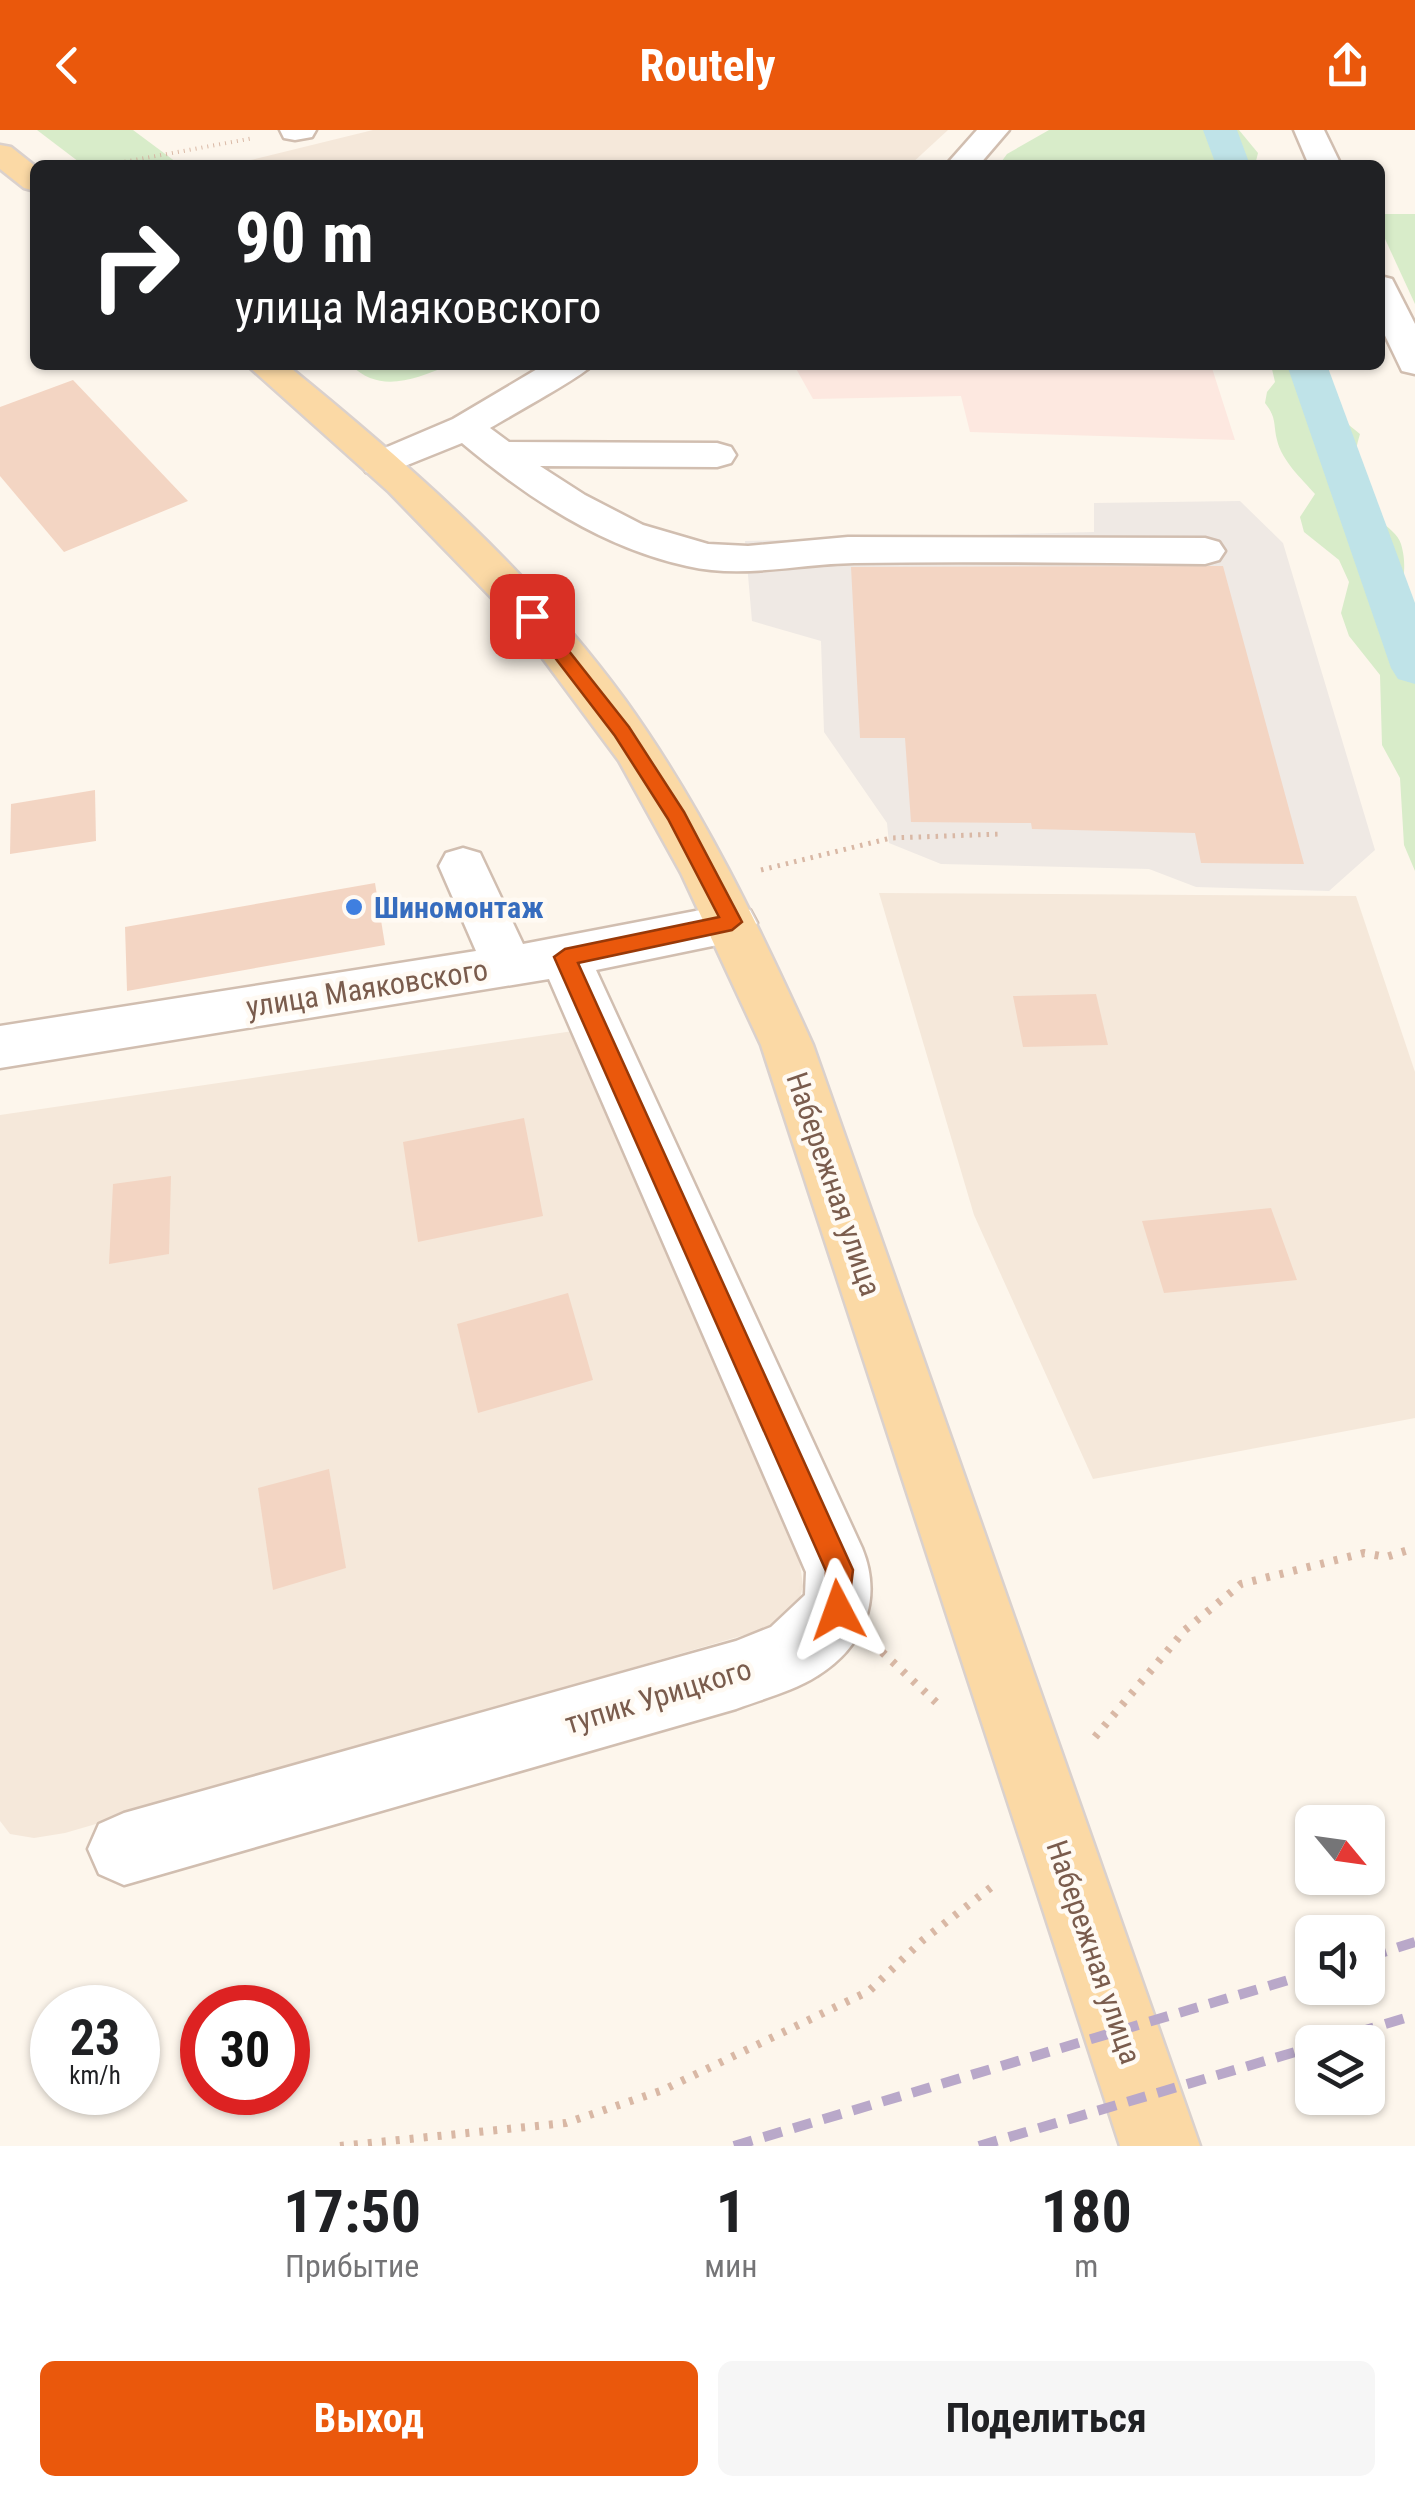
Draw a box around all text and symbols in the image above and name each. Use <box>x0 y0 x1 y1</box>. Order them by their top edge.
icon: back <box>40 38 95 93</box>
icon: share <box>1320 38 1375 93</box>
text: Routely <box>639 39 776 92</box>
text: 90 m <box>235 197 374 279</box>
icon: right <box>70 200 200 330</box>
text: улица Маяковского <box>235 281 601 334</box>
pin <box>490 574 575 659</box>
icon: arrive <box>505 589 560 644</box>
place label: Шиномонтаж <box>374 890 544 925</box>
marker: Шиномонтаж <box>343 896 365 918</box>
street label: улица Маяковского <box>244 952 490 1024</box>
street label: Набережная улица <box>779 1068 889 1300</box>
position arrow <box>786 1558 890 1662</box>
street label: тупик Урицкого <box>561 1651 755 1741</box>
north arrow <box>1295 1805 1385 1895</box>
map controls <box>1295 1805 1385 2115</box>
street label: Набережная улица <box>1039 1836 1149 2068</box>
button: sound <box>1295 1915 1385 2005</box>
speed limit sign: 30 <box>180 1985 310 2115</box>
text: 23 <box>70 2009 120 2067</box>
button: layers <box>1295 2025 1385 2115</box>
text: km/h <box>69 2061 121 2090</box>
text: 17:50 <box>283 2176 421 2247</box>
text: 1 <box>716 2176 746 2247</box>
text: 180 <box>1041 2176 1132 2247</box>
text: Прибытие <box>285 2247 419 2285</box>
text: мин <box>704 2247 757 2285</box>
text: m <box>1074 2247 1098 2285</box>
button: Выход <box>40 2361 698 2476</box>
button: Поделиться <box>718 2361 1375 2476</box>

